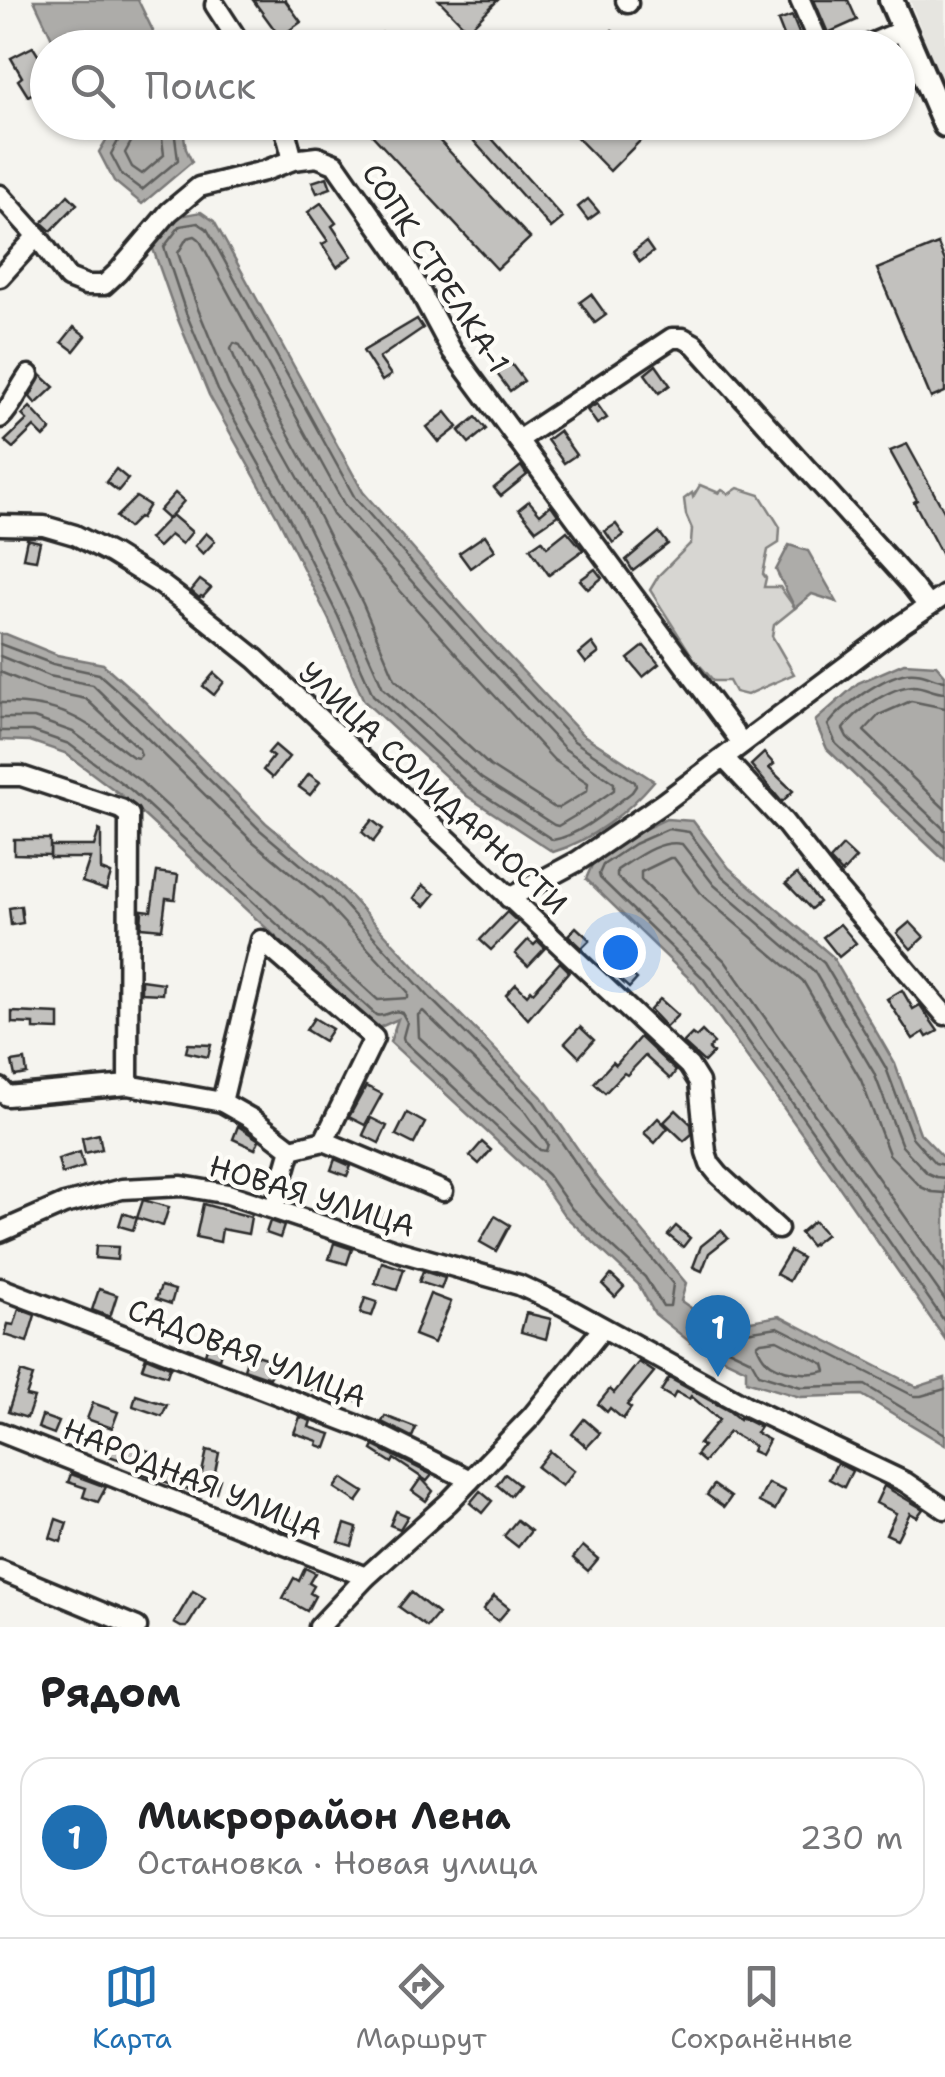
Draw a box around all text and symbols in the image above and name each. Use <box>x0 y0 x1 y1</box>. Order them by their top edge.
search box <box>30 30 915 140</box>
icon: search <box>65 58 120 113</box>
text: Поиск <box>145 60 256 111</box>
street label: СОПК СТРЕЛКА-1 <box>353 155 519 381</box>
street label: УЛИЦА СОЛИДАРНОСТИ <box>290 652 576 924</box>
your location <box>595 927 646 978</box>
street label: НОВАЯ УЛИЦА <box>204 1145 420 1247</box>
street label: САДОВАЯ УЛИЦА <box>122 1289 372 1417</box>
pin: 1 <box>686 1294 750 1377</box>
street label: НАРОДНАЯ УЛИЦА <box>57 1408 329 1550</box>
text: Рядом <box>40 1664 181 1720</box>
text: Микрорайон Лена <box>137 1790 511 1841</box>
text: 1 <box>67 1816 82 1859</box>
text: 230 m <box>800 1816 903 1859</box>
text: Остановка · Новая улица <box>137 1841 538 1884</box>
tab: Карта <box>92 1959 172 2057</box>
tab: Маршрут <box>356 1959 486 2057</box>
tab: Сохранённые <box>670 1959 853 2057</box>

